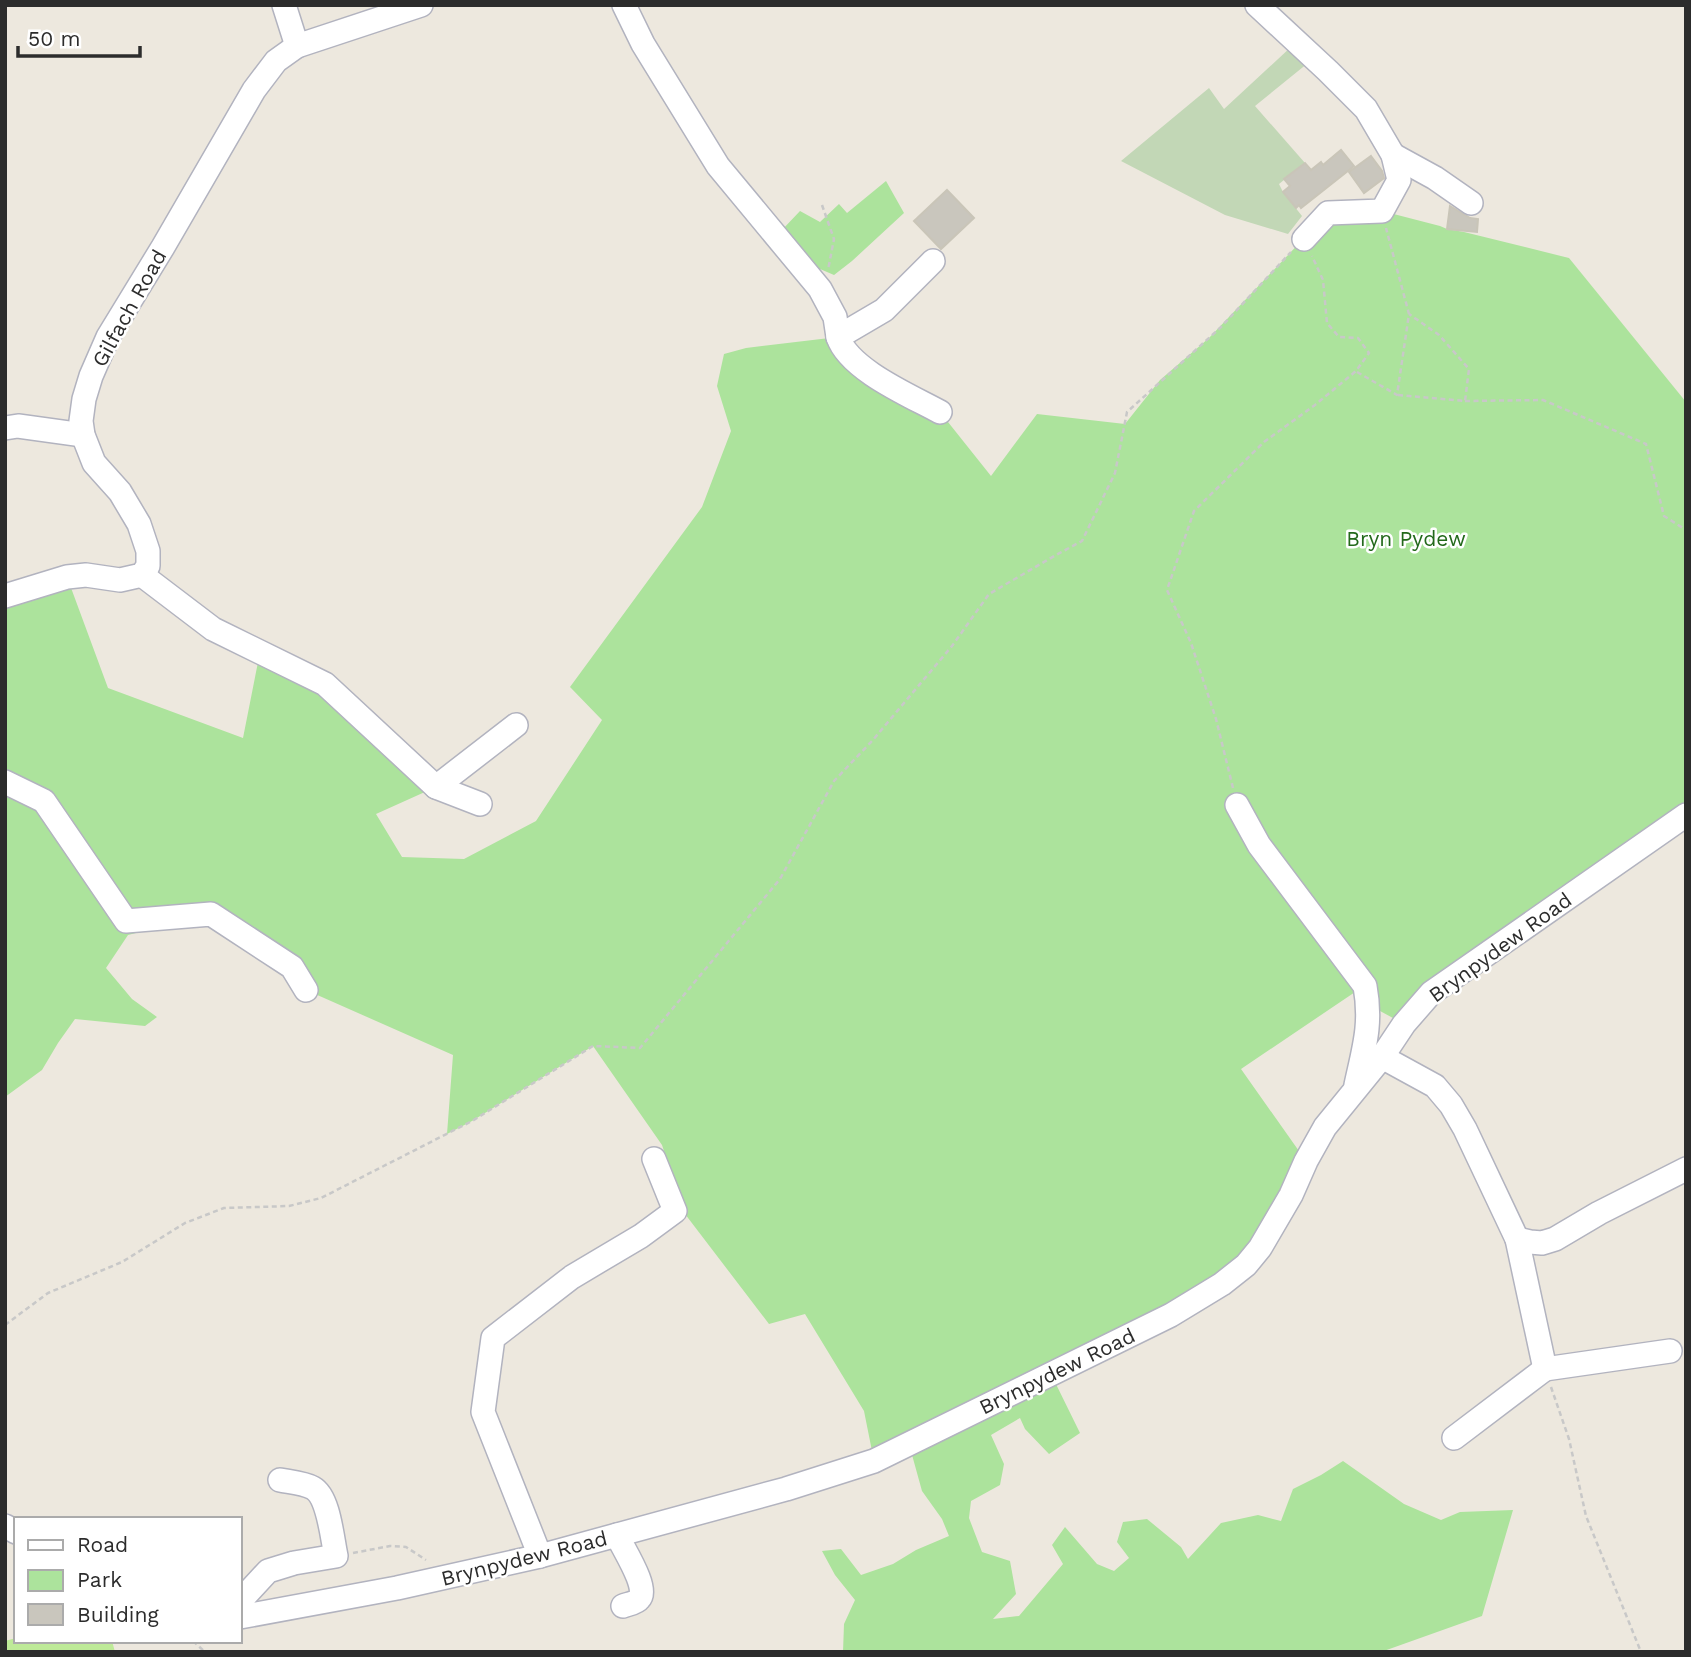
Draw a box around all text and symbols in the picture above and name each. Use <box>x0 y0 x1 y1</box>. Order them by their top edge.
scale bar <box>18 14 140 58</box>
text: 50 m <box>28 26 80 51</box>
street label: Gilfach Road <box>87 245 171 371</box>
park label: Bryn Pydew <box>1346 526 1466 551</box>
street label: Brynpydew Road <box>1424 887 1576 1007</box>
street label: Brynpydew Road <box>975 1322 1139 1420</box>
legend <box>14 1517 242 1643</box>
street label: Brynpydew Road <box>438 1525 610 1591</box>
text: Road <box>77 1532 128 1557</box>
text: Park <box>77 1567 122 1592</box>
text: Building <box>77 1602 159 1627</box>

